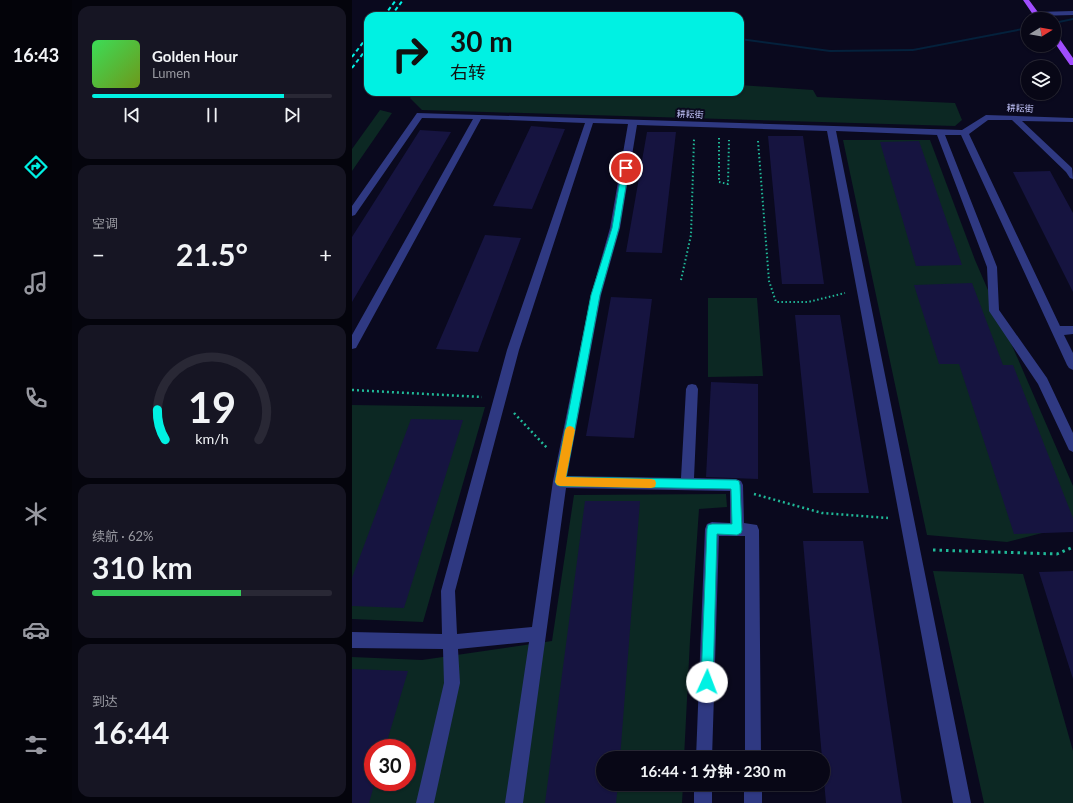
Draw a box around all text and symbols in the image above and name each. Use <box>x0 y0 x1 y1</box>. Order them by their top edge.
north arrow <box>1021 12 1061 52</box>
map controls <box>1021 12 1061 100</box>
text: 30 m <box>450 24 513 58</box>
icon: right <box>384 28 436 80</box>
text: 16:43 <box>13 44 59 66</box>
text: Golden Hour <box>152 47 238 65</box>
button: layers <box>1021 60 1061 100</box>
text: 右转 <box>450 61 486 83</box>
text: Lumen <box>152 65 190 81</box>
street label: 耕耘街 <box>1006 102 1034 114</box>
icon: previous <box>121 104 143 126</box>
icon: pause <box>201 104 223 126</box>
icon: next <box>281 104 303 126</box>
street label: 耕耘街 <box>676 108 704 120</box>
pin <box>609 151 643 185</box>
icon: directions <box>22 153 50 181</box>
icon: arrive <box>615 157 637 179</box>
text: 空调 <box>92 215 118 231</box>
text: 21.5° <box>176 236 248 272</box>
text: − <box>92 241 105 268</box>
text: + <box>319 241 332 268</box>
icon: music <box>22 269 50 297</box>
text: 19 <box>188 381 236 431</box>
icon: phone <box>22 384 50 412</box>
text: km/h <box>195 429 229 446</box>
icon: climate <box>22 500 50 528</box>
text: 续航 · 62% <box>92 528 154 544</box>
text: 310 km <box>92 549 193 585</box>
icon: car <box>22 616 50 644</box>
position arrow <box>686 661 728 703</box>
text: 到达 <box>92 693 118 709</box>
text: 16:44 <box>92 714 169 750</box>
icon: filters <box>22 731 50 759</box>
speed limit sign: 30 <box>364 739 416 791</box>
text: 16:44 · 1 分钟 · 230 m <box>640 762 786 780</box>

